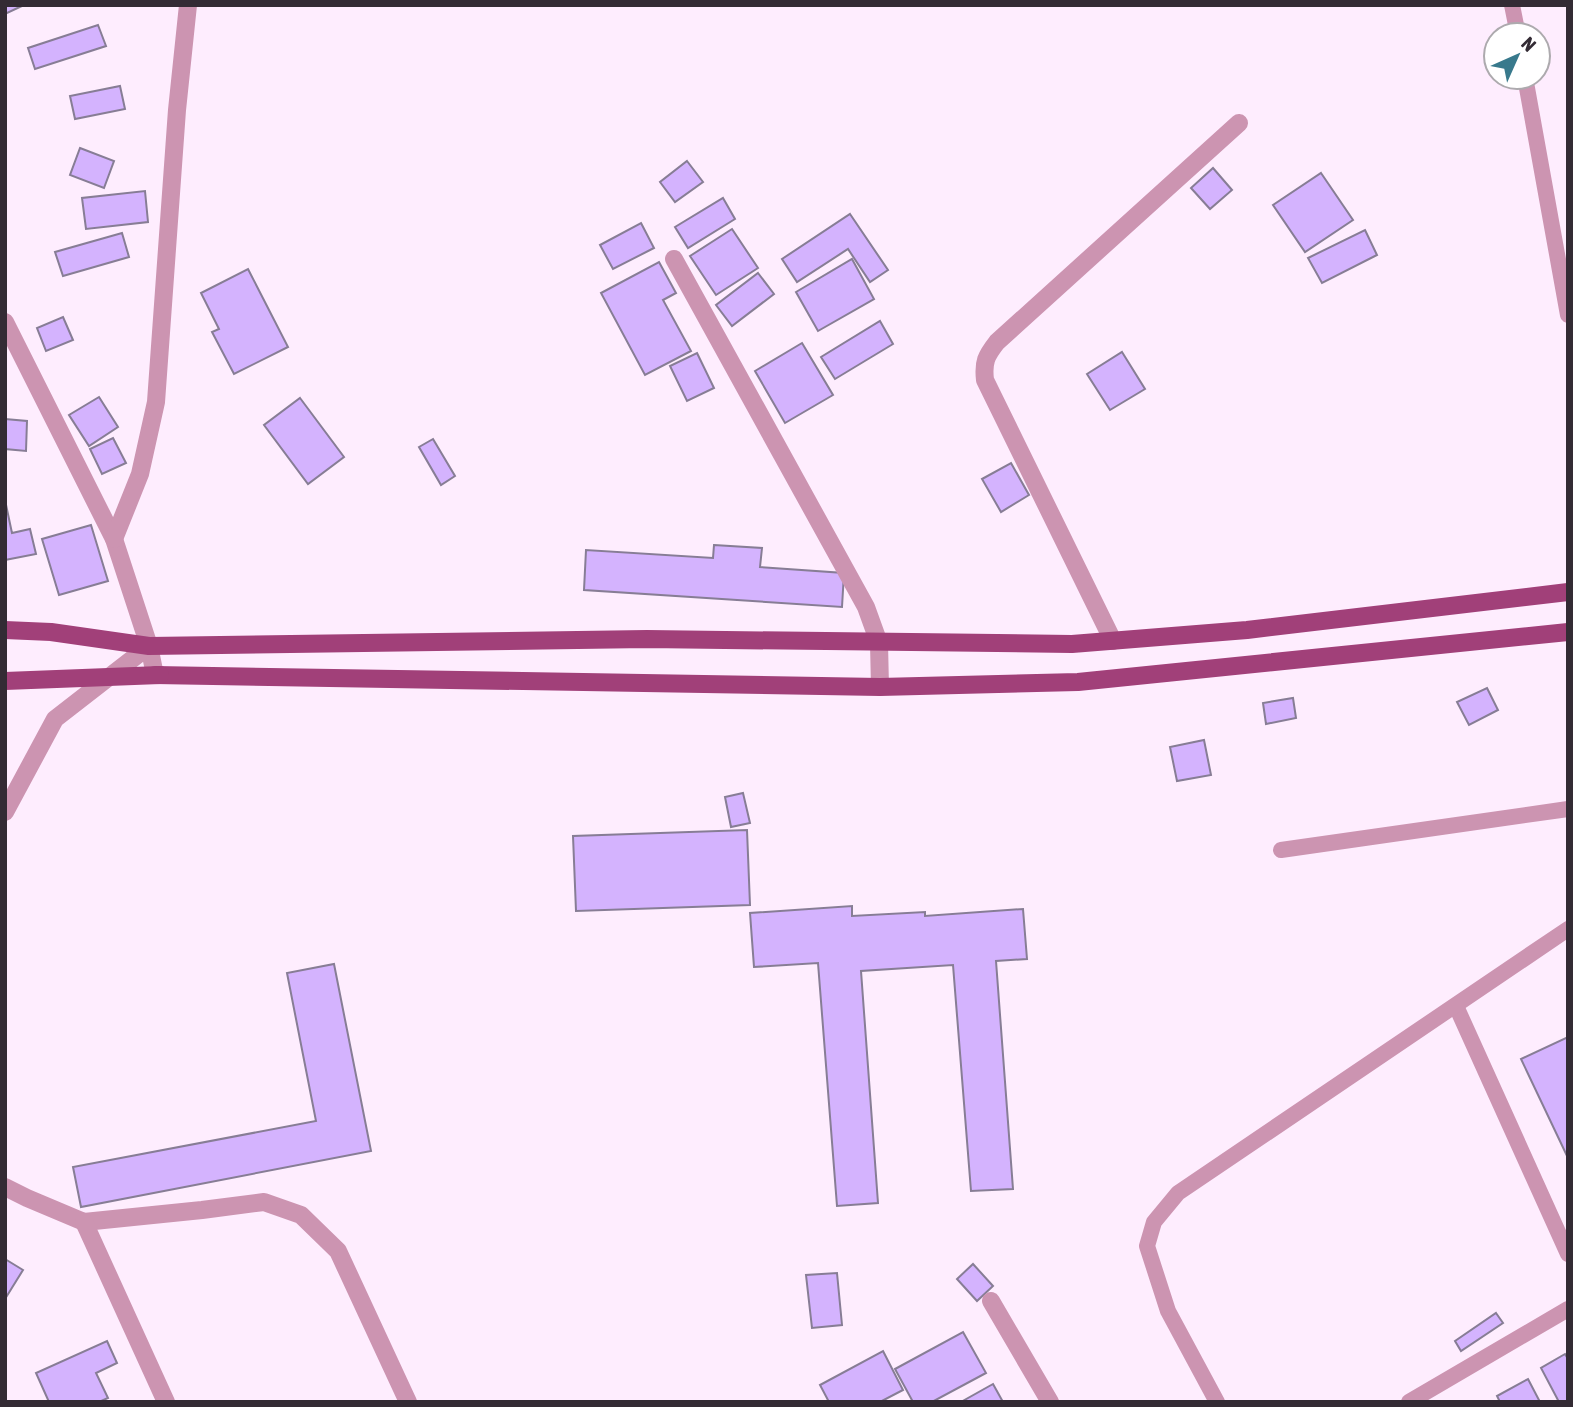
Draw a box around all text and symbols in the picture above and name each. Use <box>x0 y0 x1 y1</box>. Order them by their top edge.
north arrow <box>1482 21 1552 91</box>
text: N <box>1517 32 1541 56</box>

